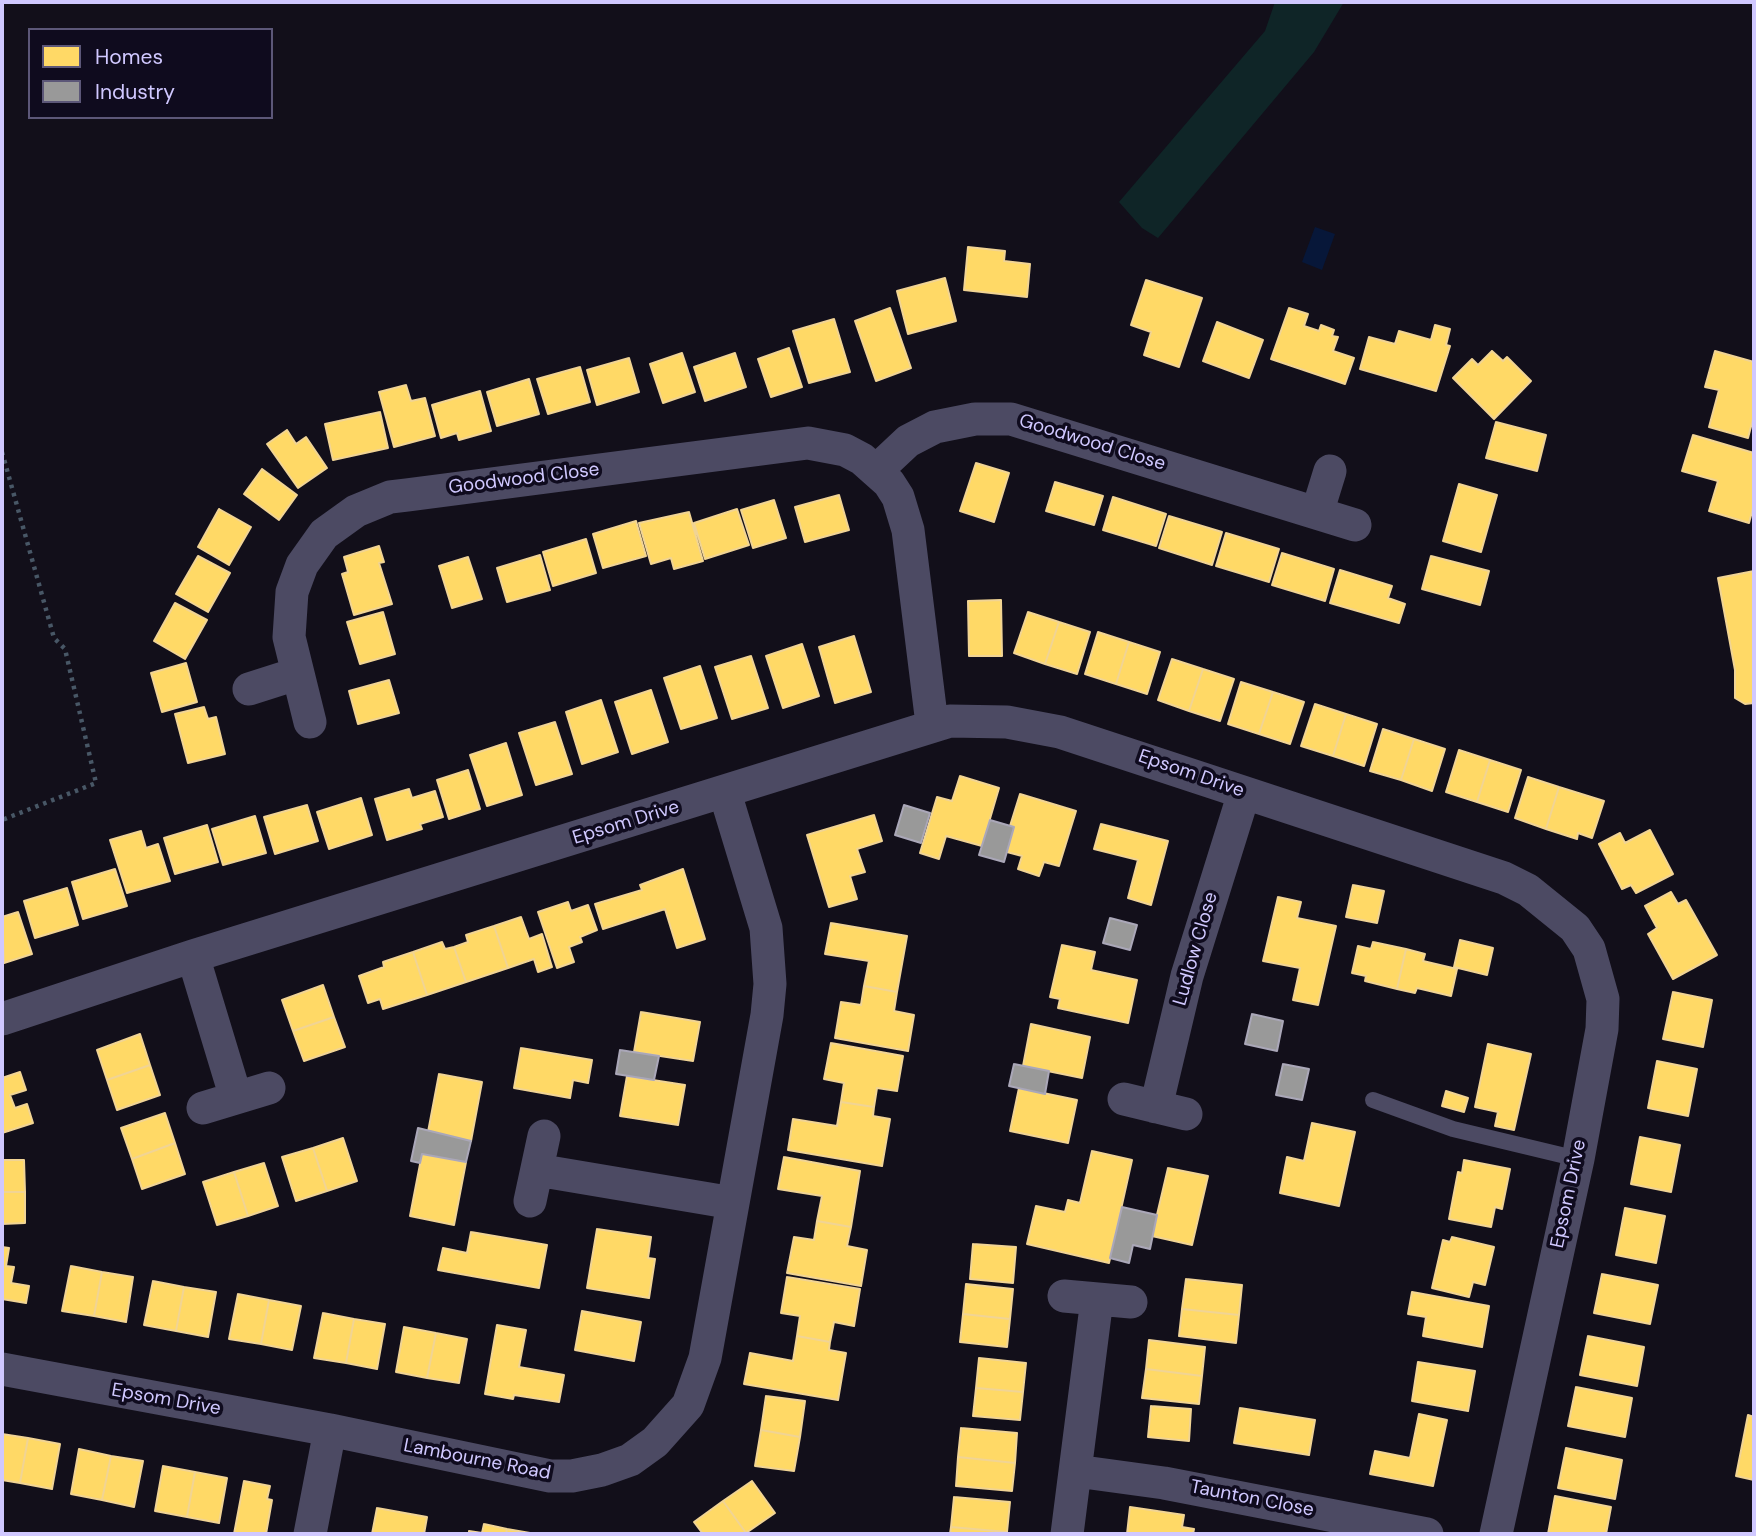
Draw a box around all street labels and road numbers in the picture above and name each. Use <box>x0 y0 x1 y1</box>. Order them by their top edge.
street label: Goodwood Close <box>1016 410 1168 476</box>
street label: Goodwood Close <box>447 458 601 500</box>
street label: Epsom Drive <box>1135 745 1247 803</box>
street label: Epsom Drive <box>570 796 682 850</box>
street label: Ludlow Close <box>1169 890 1223 1008</box>
street label: Epsom Drive <box>1546 1138 1592 1250</box>
street label: Epsom Drive <box>110 1379 222 1421</box>
street label: Lambourne Road <box>402 1435 552 1485</box>
street label: Taunton Close <box>1188 1476 1316 1522</box>

